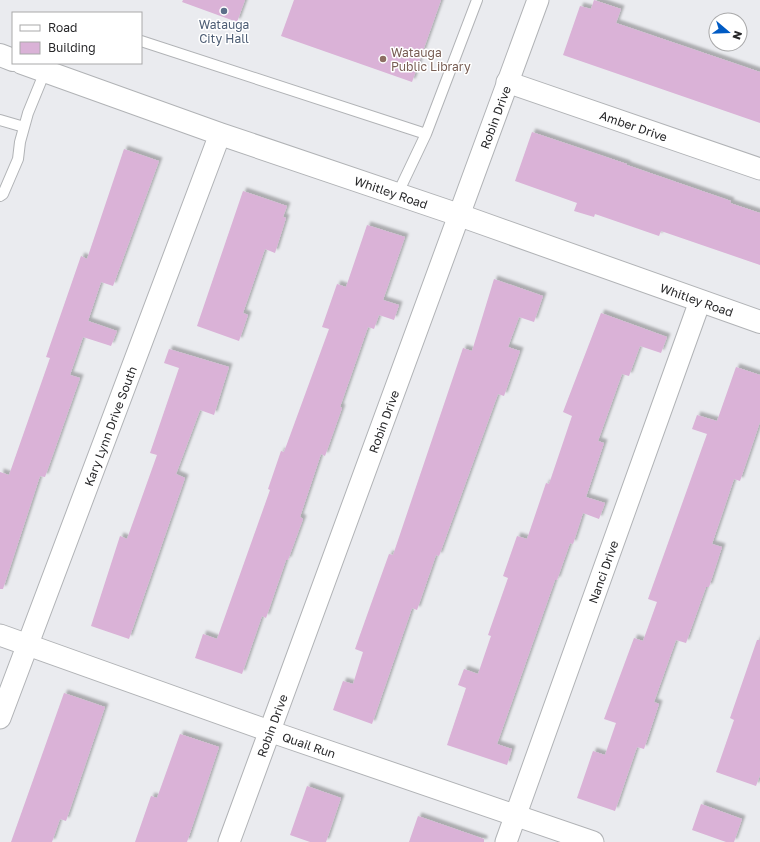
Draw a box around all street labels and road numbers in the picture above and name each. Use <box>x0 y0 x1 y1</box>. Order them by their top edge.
street label: Robin Drive <box>477 84 513 151</box>
street label: Amber Drive <box>598 107 670 144</box>
street label: Whitley Road <box>352 173 430 211</box>
street label: Whitley Road <box>658 280 735 319</box>
street label: Kary Lynn Drive South <box>81 364 139 488</box>
street label: Robin Drive <box>365 388 402 455</box>
street label: Nanci Drive <box>585 538 621 605</box>
street label: Robin Drive <box>253 692 290 759</box>
street label: Quail Run <box>280 729 338 761</box>

